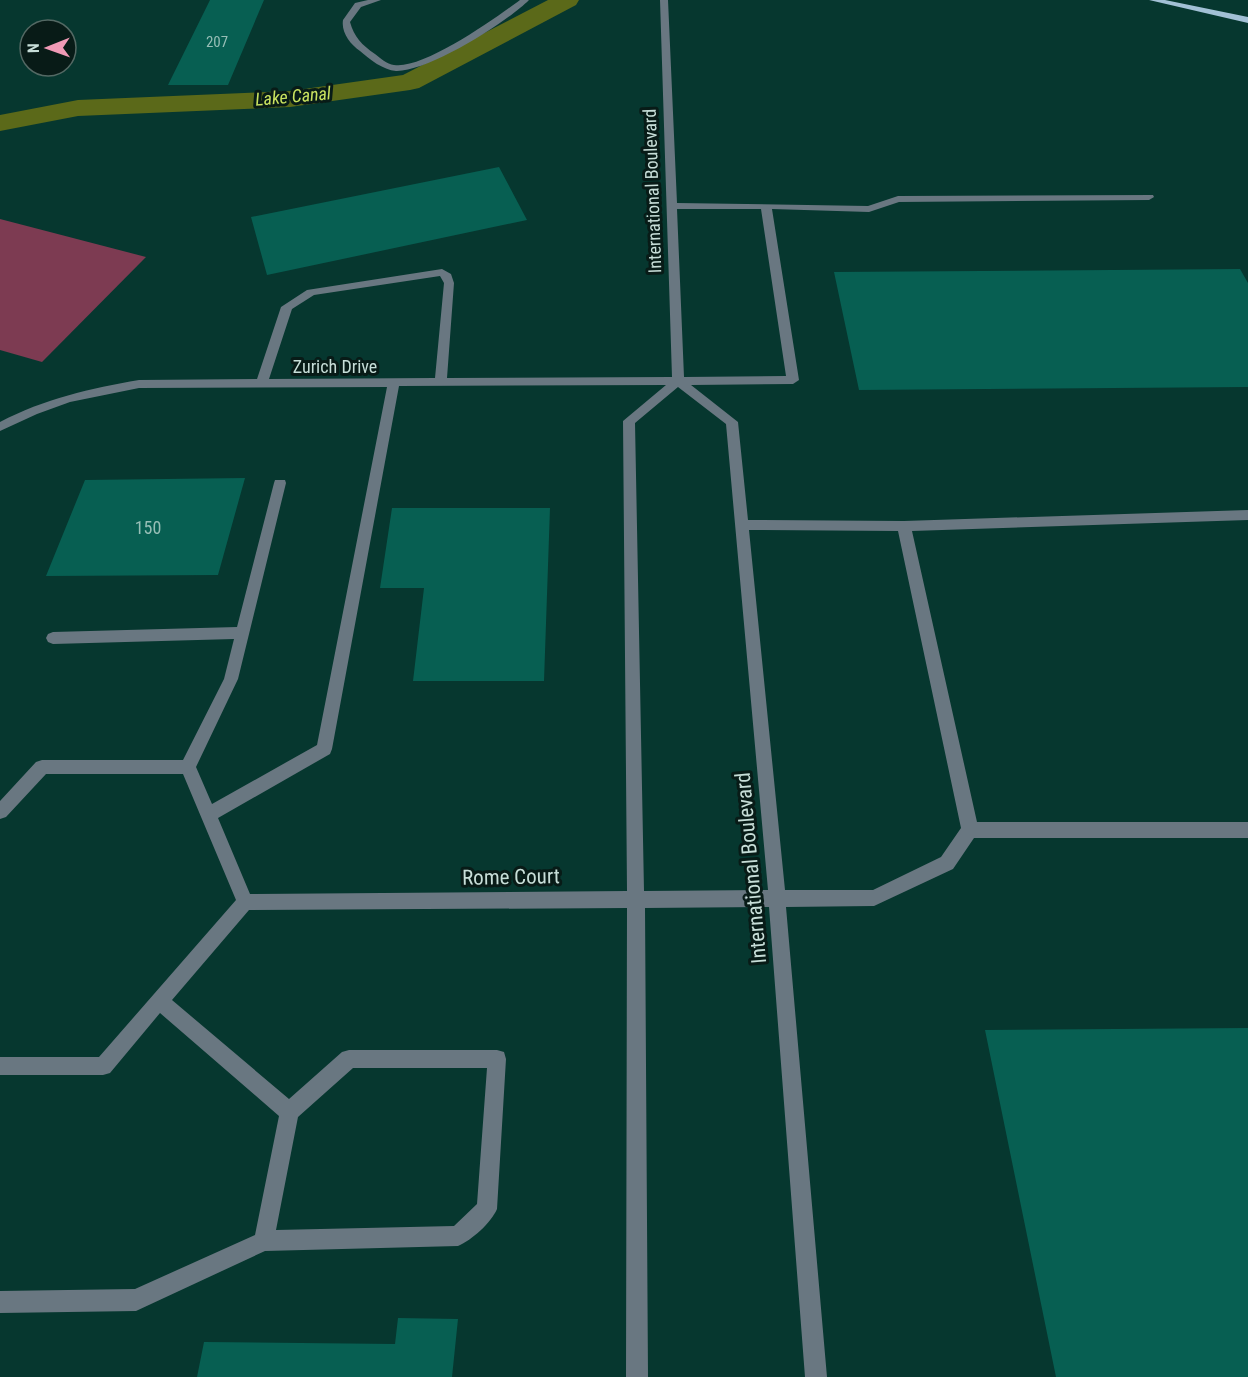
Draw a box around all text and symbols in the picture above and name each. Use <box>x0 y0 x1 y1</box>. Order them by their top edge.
north arrow <box>18 18 78 78</box>
house number: 207 <box>206 33 228 51</box>
text: N <box>24 43 43 53</box>
water label: Lake Canal <box>254 82 333 110</box>
street label: International Boulevard <box>639 109 665 273</box>
street label: Zurich Drive <box>293 356 377 377</box>
house number: 150 <box>135 517 161 538</box>
street label: International Boulevard <box>731 771 771 965</box>
street label: Rome Court <box>462 864 560 890</box>

